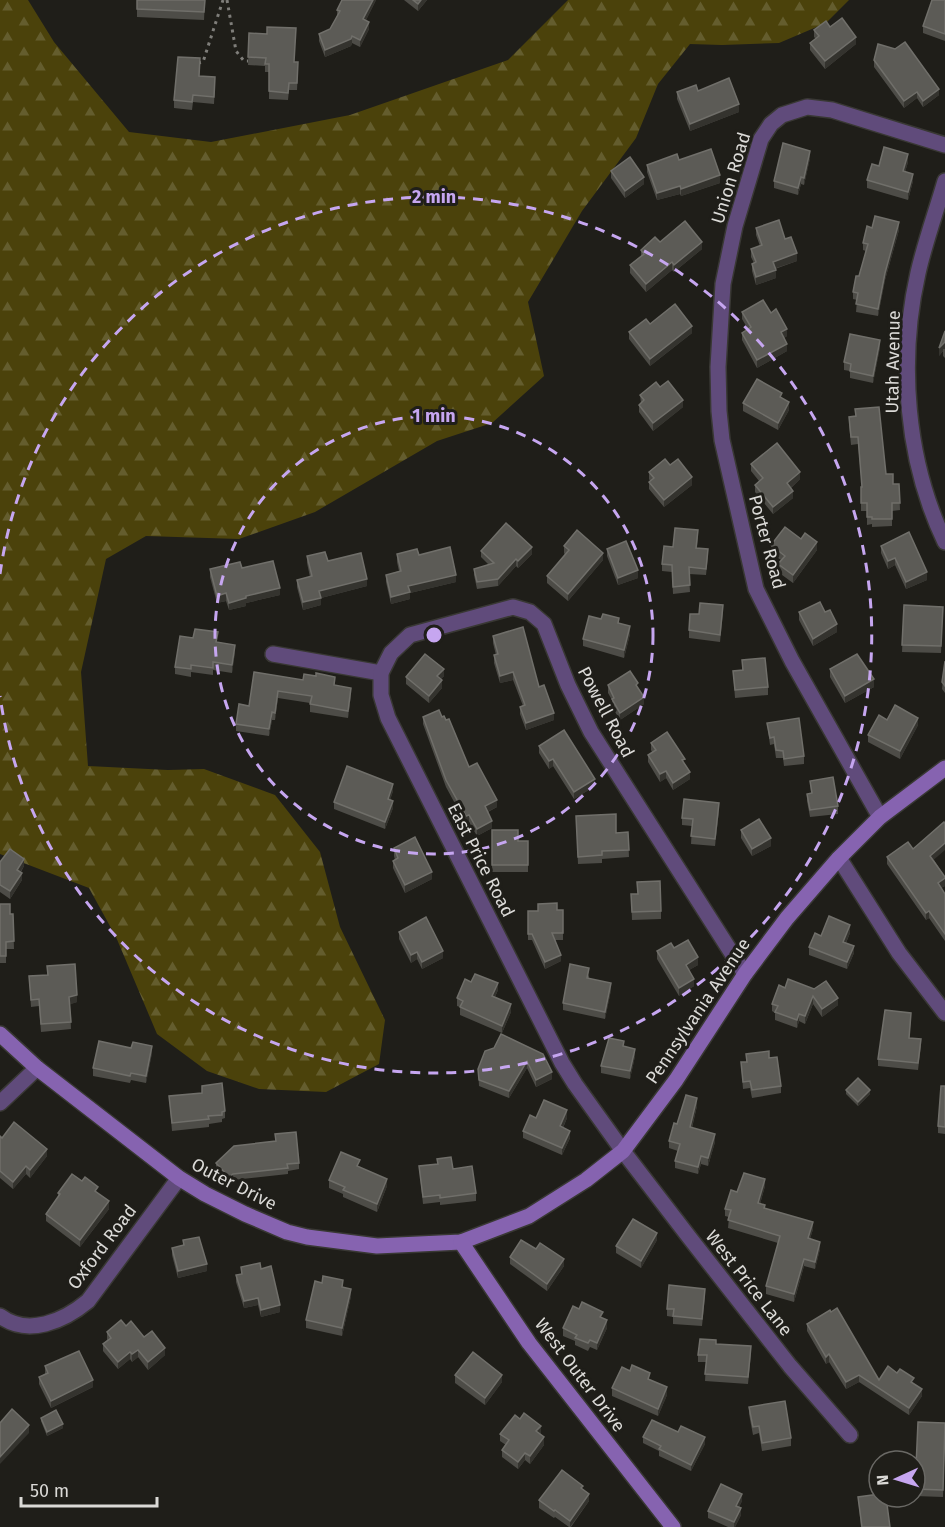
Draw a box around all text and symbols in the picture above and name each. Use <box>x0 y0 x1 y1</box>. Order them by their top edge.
street label: Union Road <box>707 129 755 227</box>
text: 2 min <box>412 186 456 208</box>
street label: Utah Avenue <box>881 310 905 414</box>
text: 1 min <box>412 405 456 427</box>
street label: Porter Road <box>744 492 790 592</box>
centre of rings <box>424 625 444 645</box>
street label: Powell Road <box>573 663 639 761</box>
street label: East Price Road <box>443 799 519 921</box>
street label: Pennsylvania Avenue <box>641 934 755 1088</box>
street label: Outer Drive <box>188 1153 280 1215</box>
street label: Oxford Road <box>63 1200 141 1294</box>
street label: West Price Lane <box>701 1226 797 1340</box>
street label: West Outer Drive <box>530 1314 630 1436</box>
north arrow <box>867 1449 927 1509</box>
scale bar <box>21 1470 158 1508</box>
text: N <box>873 1474 892 1486</box>
text: 50 m <box>30 1480 69 1502</box>

